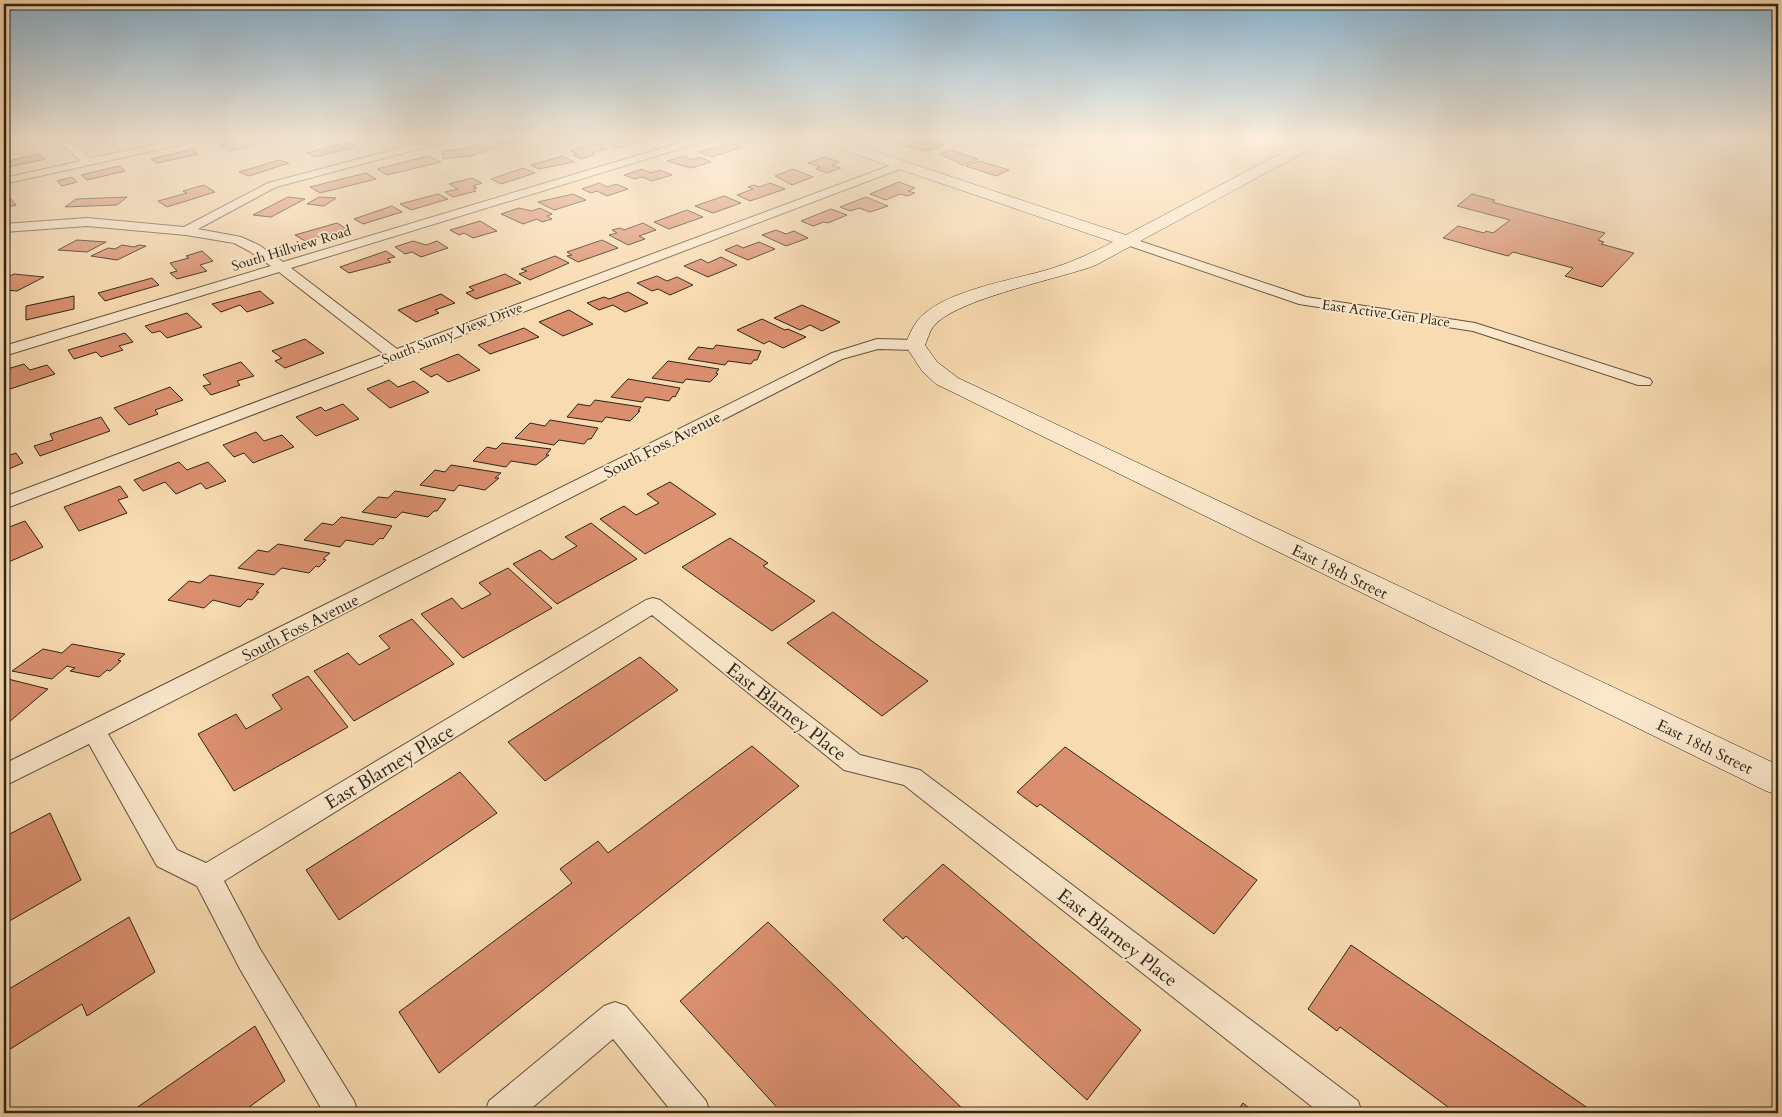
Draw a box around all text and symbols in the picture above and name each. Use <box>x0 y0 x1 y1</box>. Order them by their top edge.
street label: South Hillview Road <box>229 221 354 276</box>
street label: East Active Gen Place <box>1321 295 1451 332</box>
street label: South Sunny View Drive <box>379 298 525 369</box>
street label: South Foss Avenue <box>600 406 725 484</box>
street label: East 18th Street <box>1288 539 1391 605</box>
street label: South Foss Avenue <box>238 589 363 667</box>
street label: East Blarney Place <box>721 656 852 767</box>
street label: East 18th Street <box>1653 714 1756 780</box>
street label: East Blarney Place <box>320 718 459 816</box>
street label: East Blarney Place <box>1052 882 1183 993</box>

